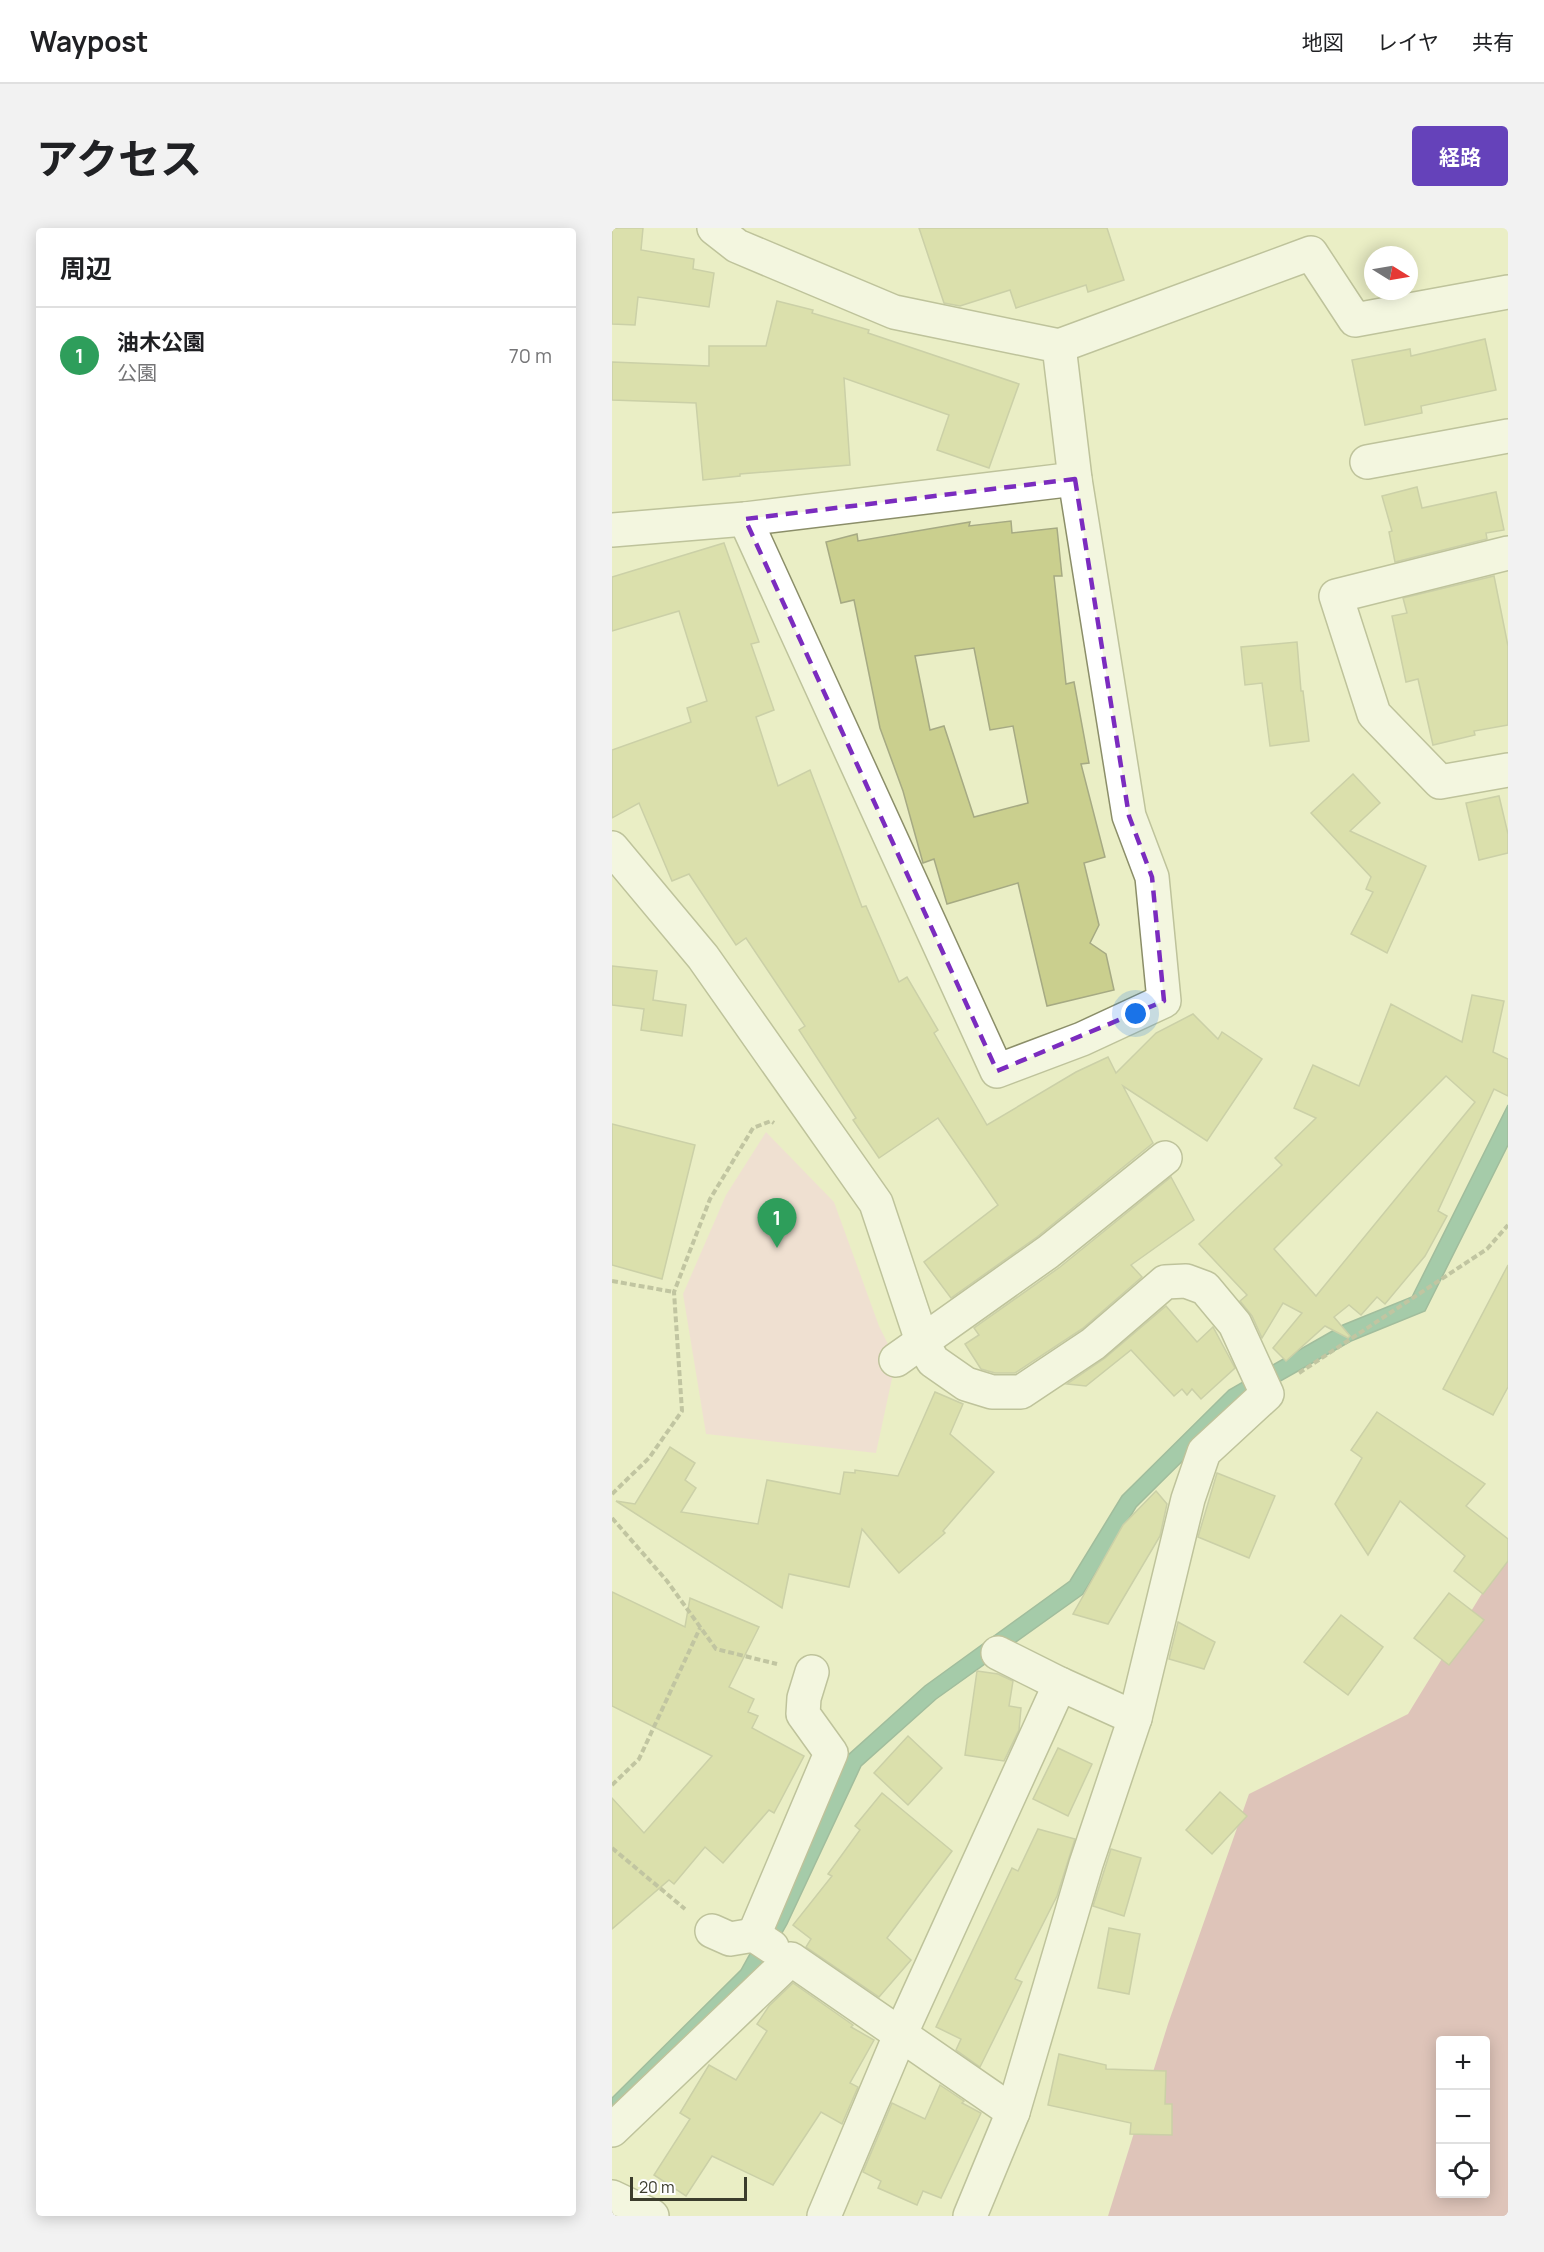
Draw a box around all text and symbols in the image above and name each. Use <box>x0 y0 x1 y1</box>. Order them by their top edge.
text: Waypost <box>30 22 149 60</box>
text: 地図 <box>1302 28 1344 56</box>
text: レイヤ <box>1377 28 1439 56</box>
text: 共有 <box>1472 28 1514 56</box>
button: 経路 <box>1412 126 1508 186</box>
text: アクセス <box>36 129 202 187</box>
north arrow <box>1364 246 1418 300</box>
text: 周辺 <box>60 250 112 286</box>
text: 油木公園 <box>117 327 205 357</box>
text: 1 <box>75 342 84 369</box>
text: 70 m <box>509 342 552 369</box>
text: 公園 <box>117 359 157 386</box>
your location <box>1121 999 1150 1028</box>
pin: 1 <box>758 1198 796 1248</box>
map controls <box>1436 2036 1490 2198</box>
button: + <box>1436 2036 1490 2090</box>
button: − <box>1436 2090 1490 2144</box>
button: locate <box>1436 2144 1490 2198</box>
scale bar <box>630 2174 747 2202</box>
text: 20 m <box>639 2176 675 2198</box>

